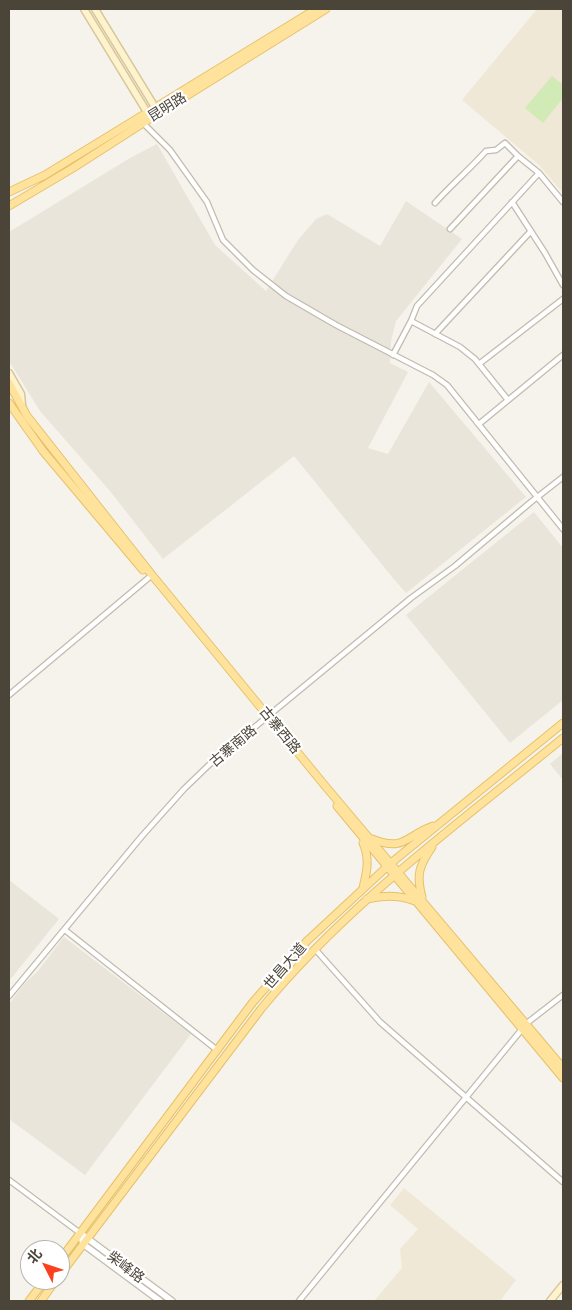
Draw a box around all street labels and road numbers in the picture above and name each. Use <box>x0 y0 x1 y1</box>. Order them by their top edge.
street label: 昆明路 <box>145 89 189 125</box>
street label: 古寨西路 <box>256 703 304 757</box>
street label: 古寨南路 <box>206 722 260 770</box>
street label: 世昌大道 <box>260 939 310 993</box>
street label: 柴峰路 <box>104 1248 148 1286</box>

